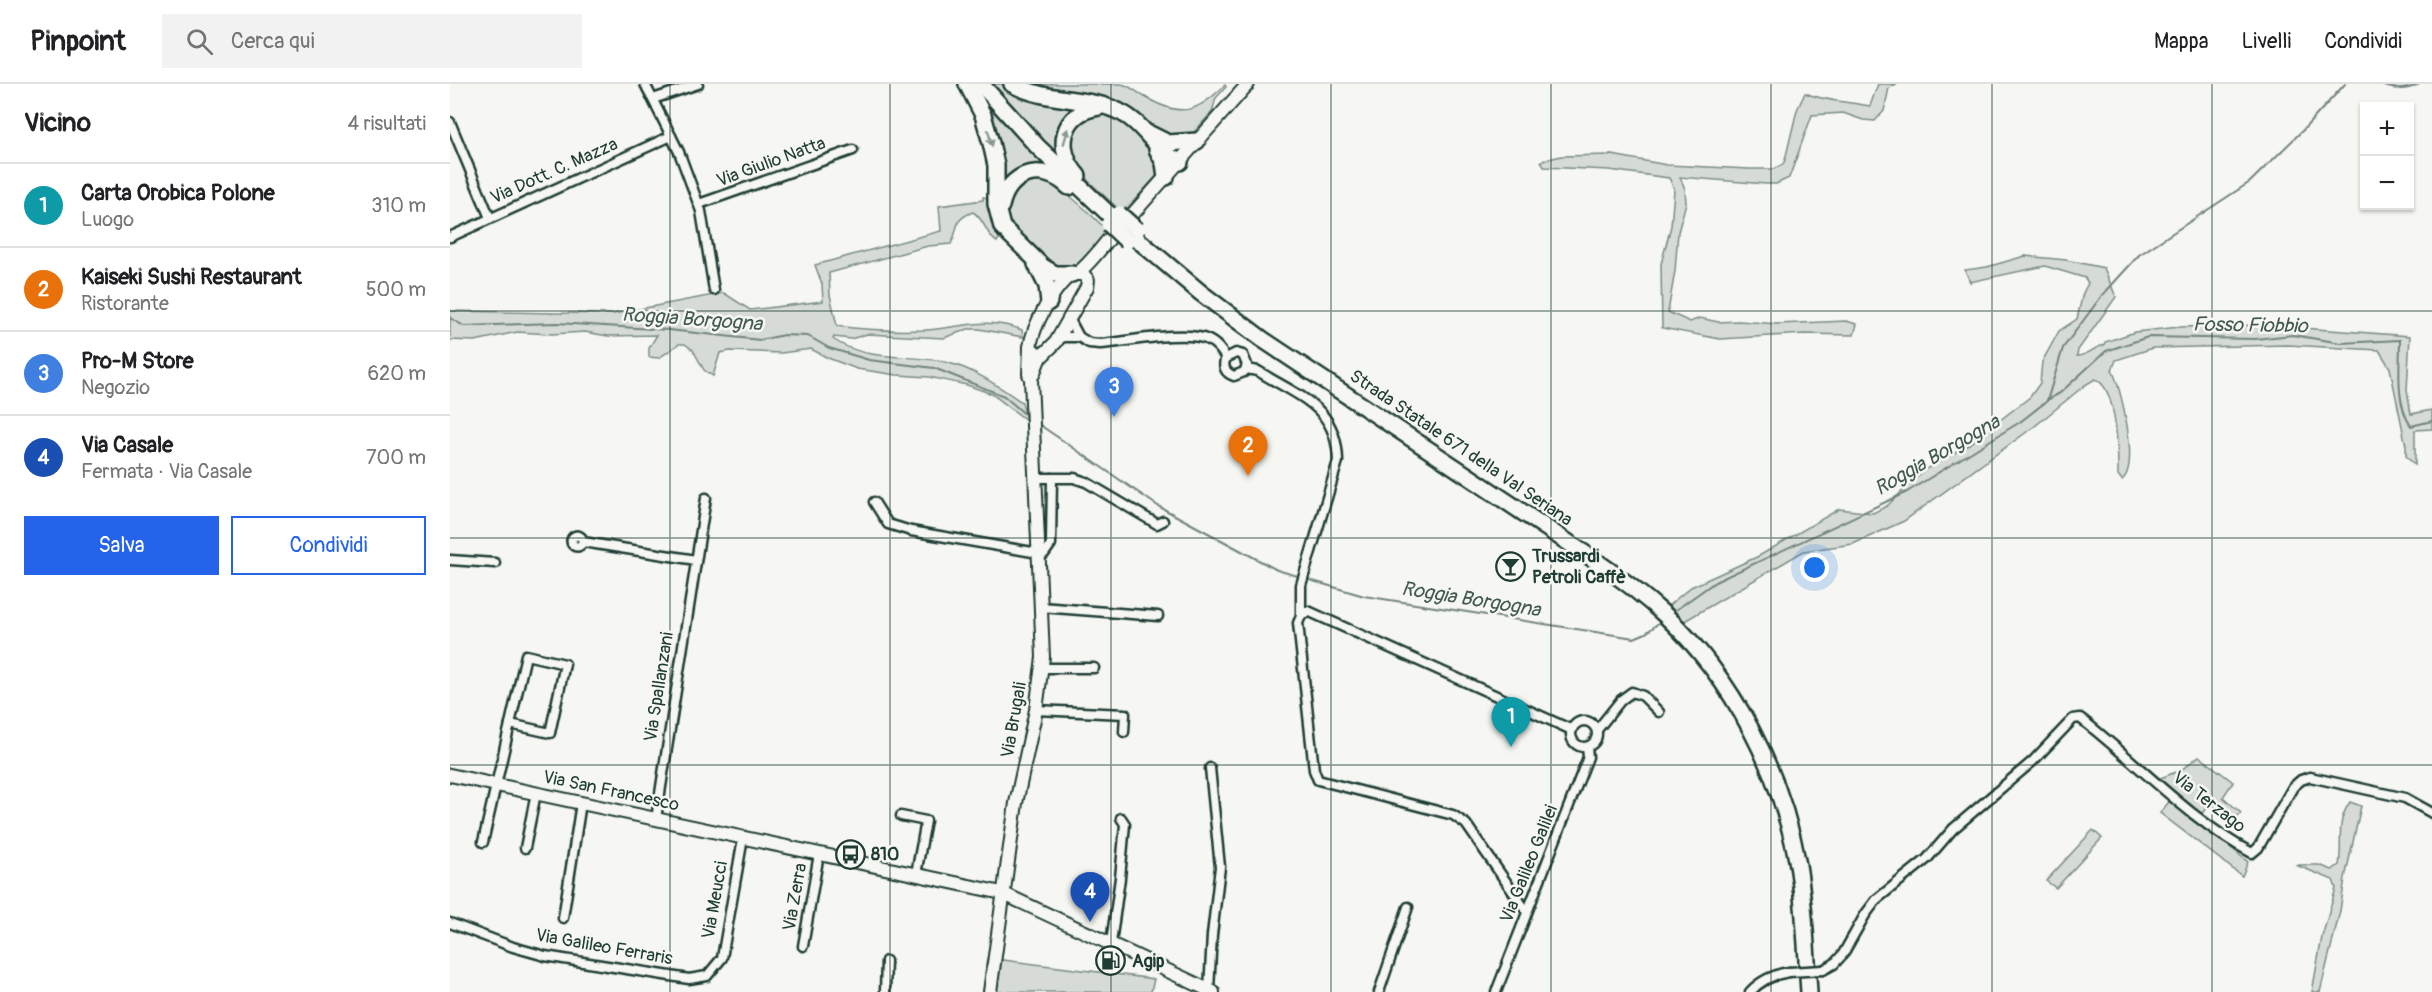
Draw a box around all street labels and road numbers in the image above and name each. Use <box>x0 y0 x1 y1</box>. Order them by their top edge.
street label: Via Giulio Natta <box>713 132 829 192</box>
street label: Via Dott. C. Mazza <box>487 133 621 209</box>
street label: Strada Statale 671 della Val Seriana <box>1345 365 1577 531</box>
street label: Via Spallanzani <box>639 630 679 744</box>
street label: Via Brugali <box>996 680 1032 760</box>
street label: Via San Francesco <box>541 765 682 817</box>
street label: Via Terzago <box>2168 766 2251 838</box>
street label: Via Galileo Galilei <box>1495 802 1563 926</box>
street label: Via Meucci <box>697 859 733 941</box>
street label: Via Zerra <box>778 861 812 933</box>
street label: Via Galileo Ferraris <box>534 924 674 970</box>

